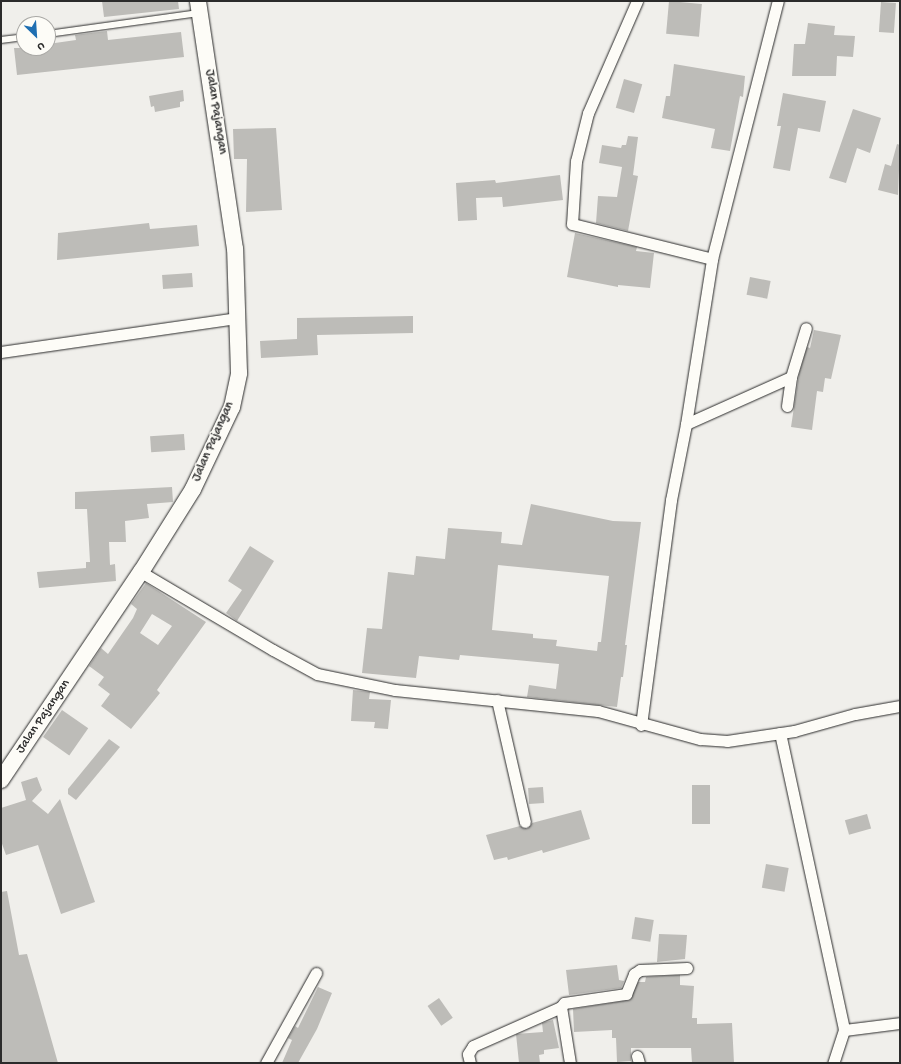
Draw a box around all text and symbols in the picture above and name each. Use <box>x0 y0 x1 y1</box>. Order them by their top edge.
north arrow <box>16 16 56 56</box>
text: U <box>35 39 46 53</box>
street label: Jalan Pajangan <box>201 68 229 156</box>
street label: Jalan Pajangan <box>189 400 239 484</box>
street label: Jalan Pajangan <box>14 677 74 757</box>

